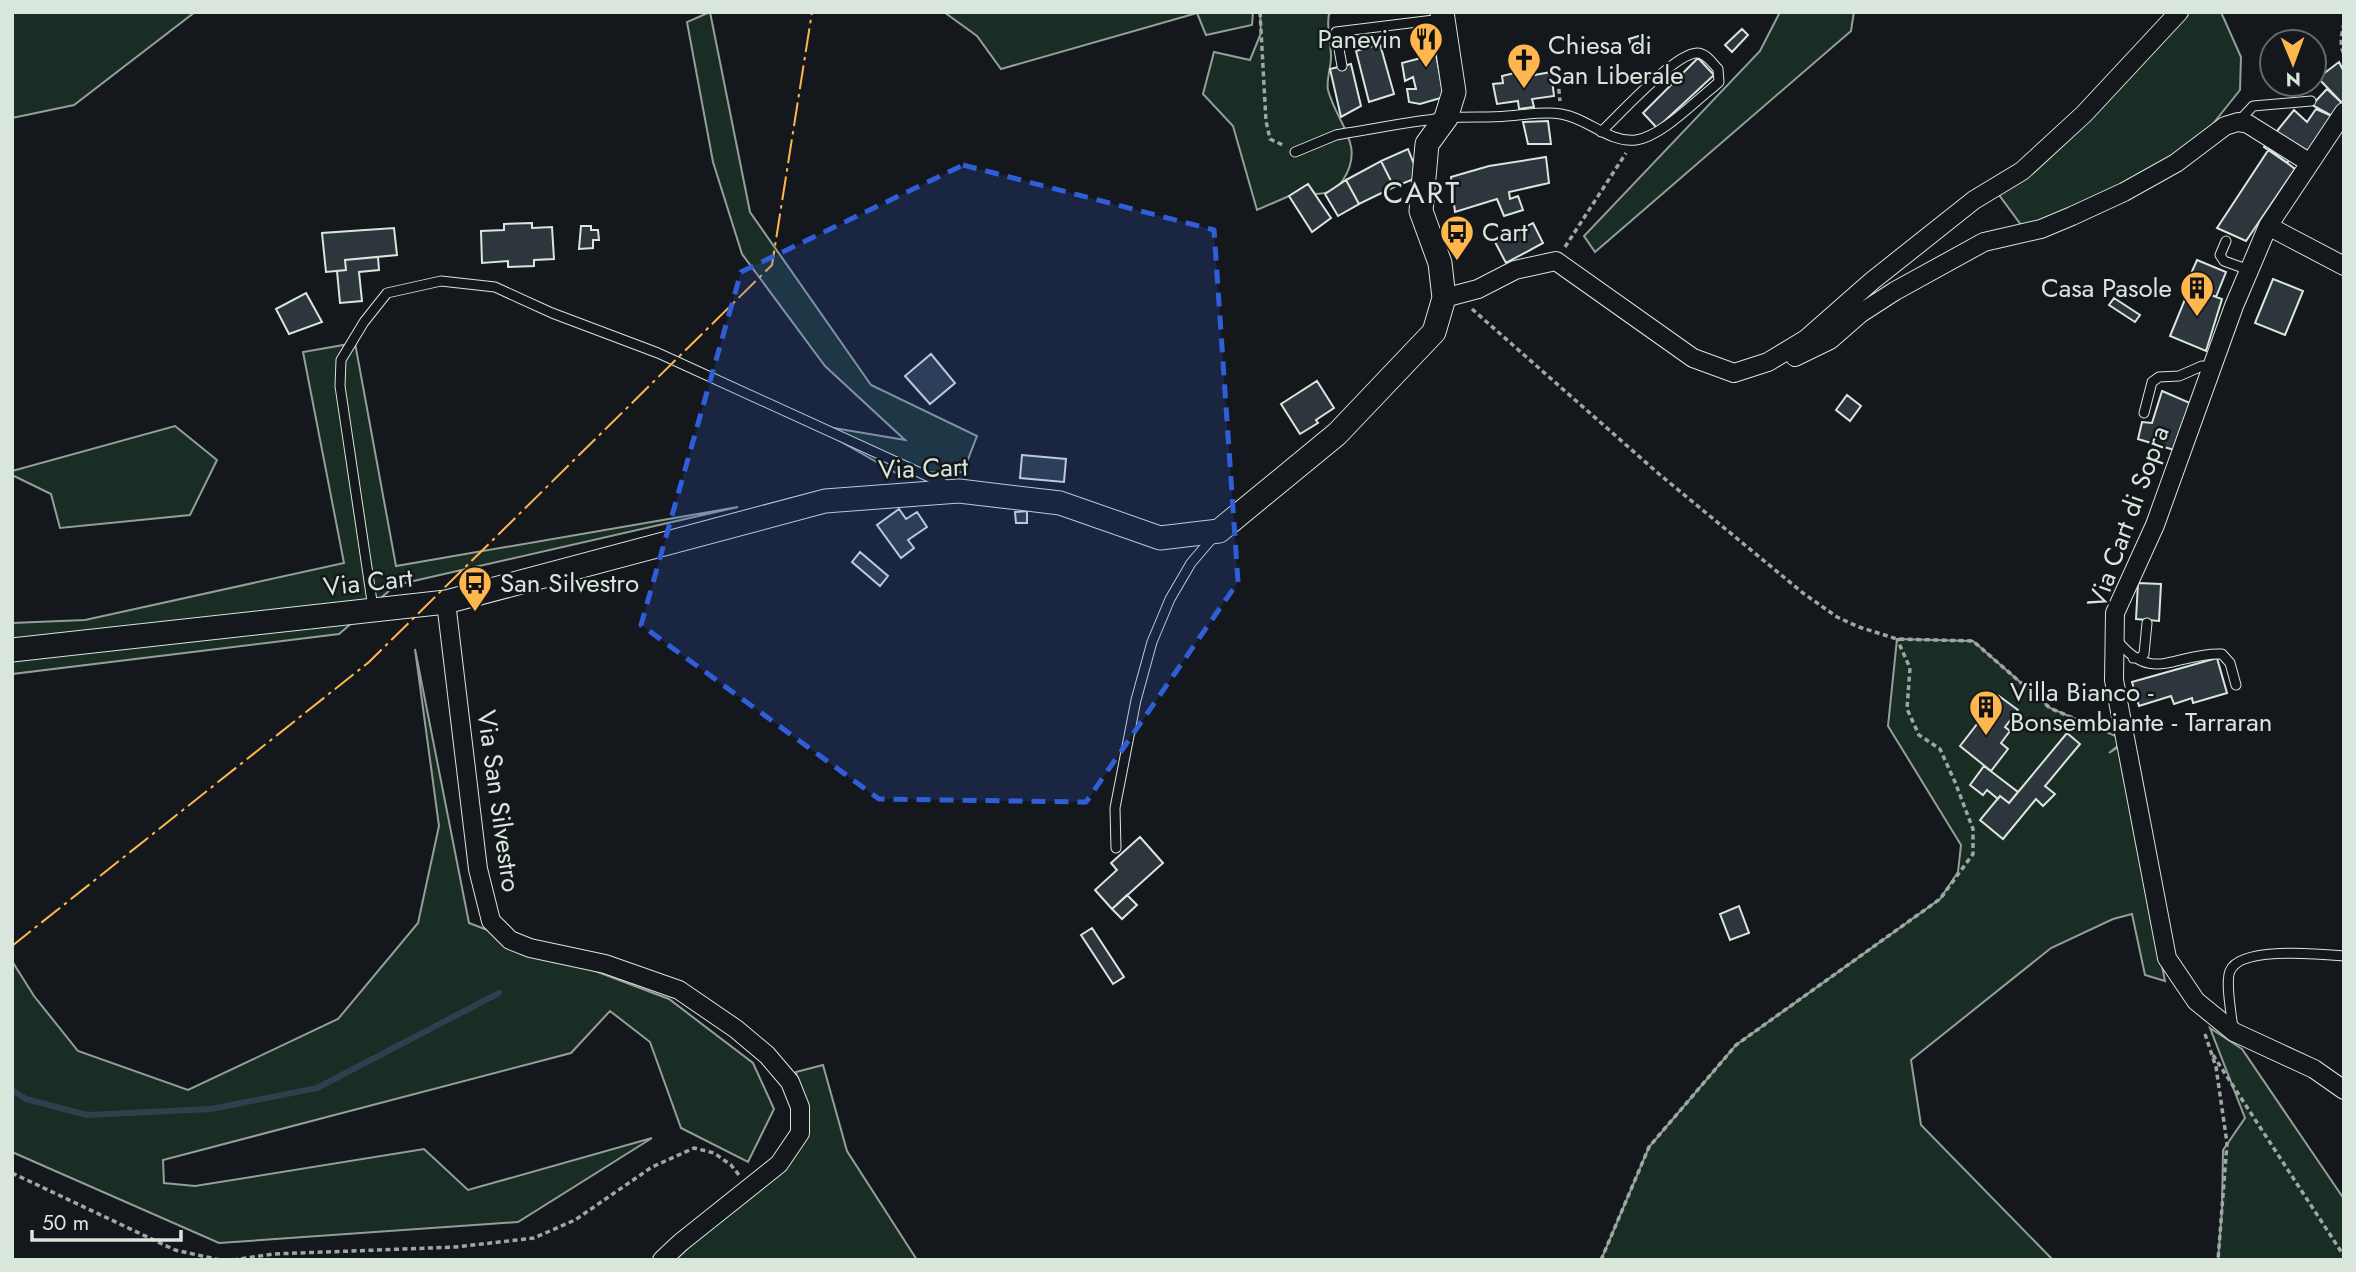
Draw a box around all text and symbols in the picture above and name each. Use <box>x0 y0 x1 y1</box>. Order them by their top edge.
place label: Panevin <box>1318 20 1402 58</box>
restaurant icon: Panevin <box>1407 20 1445 69</box>
place label: Chiesa di San Liberale <box>1548 26 1684 94</box>
north arrow <box>2258 28 2328 98</box>
church icon: Chiesa di San Liberale <box>1505 41 1543 90</box>
text: N <box>2286 66 2301 93</box>
district label: CART <box>1383 171 1461 214</box>
bus stop icon: Cart <box>1438 213 1476 262</box>
place label: Cart <box>1482 213 1528 251</box>
place label: Casa Pasole <box>2041 269 2172 307</box>
building icon: Casa Pasole <box>2178 269 2216 318</box>
street label: Via Cart di Sopra <box>2077 420 2179 614</box>
street label: Via Cart <box>878 447 969 489</box>
street label: Via Cart <box>321 558 415 606</box>
bus stop icon: San Silvestro <box>456 564 494 613</box>
place label: San Silvestro <box>500 564 639 602</box>
place label: Villa Bianco - Bonsembiante - Tarraran <box>2010 673 2272 741</box>
building icon: Villa Bianco - Bonsembiante - Tarraran <box>1967 688 2005 737</box>
street label: Via San Silvestro <box>467 708 531 894</box>
scale bar <box>32 1198 180 1242</box>
text: 50 m <box>42 1208 89 1238</box>

